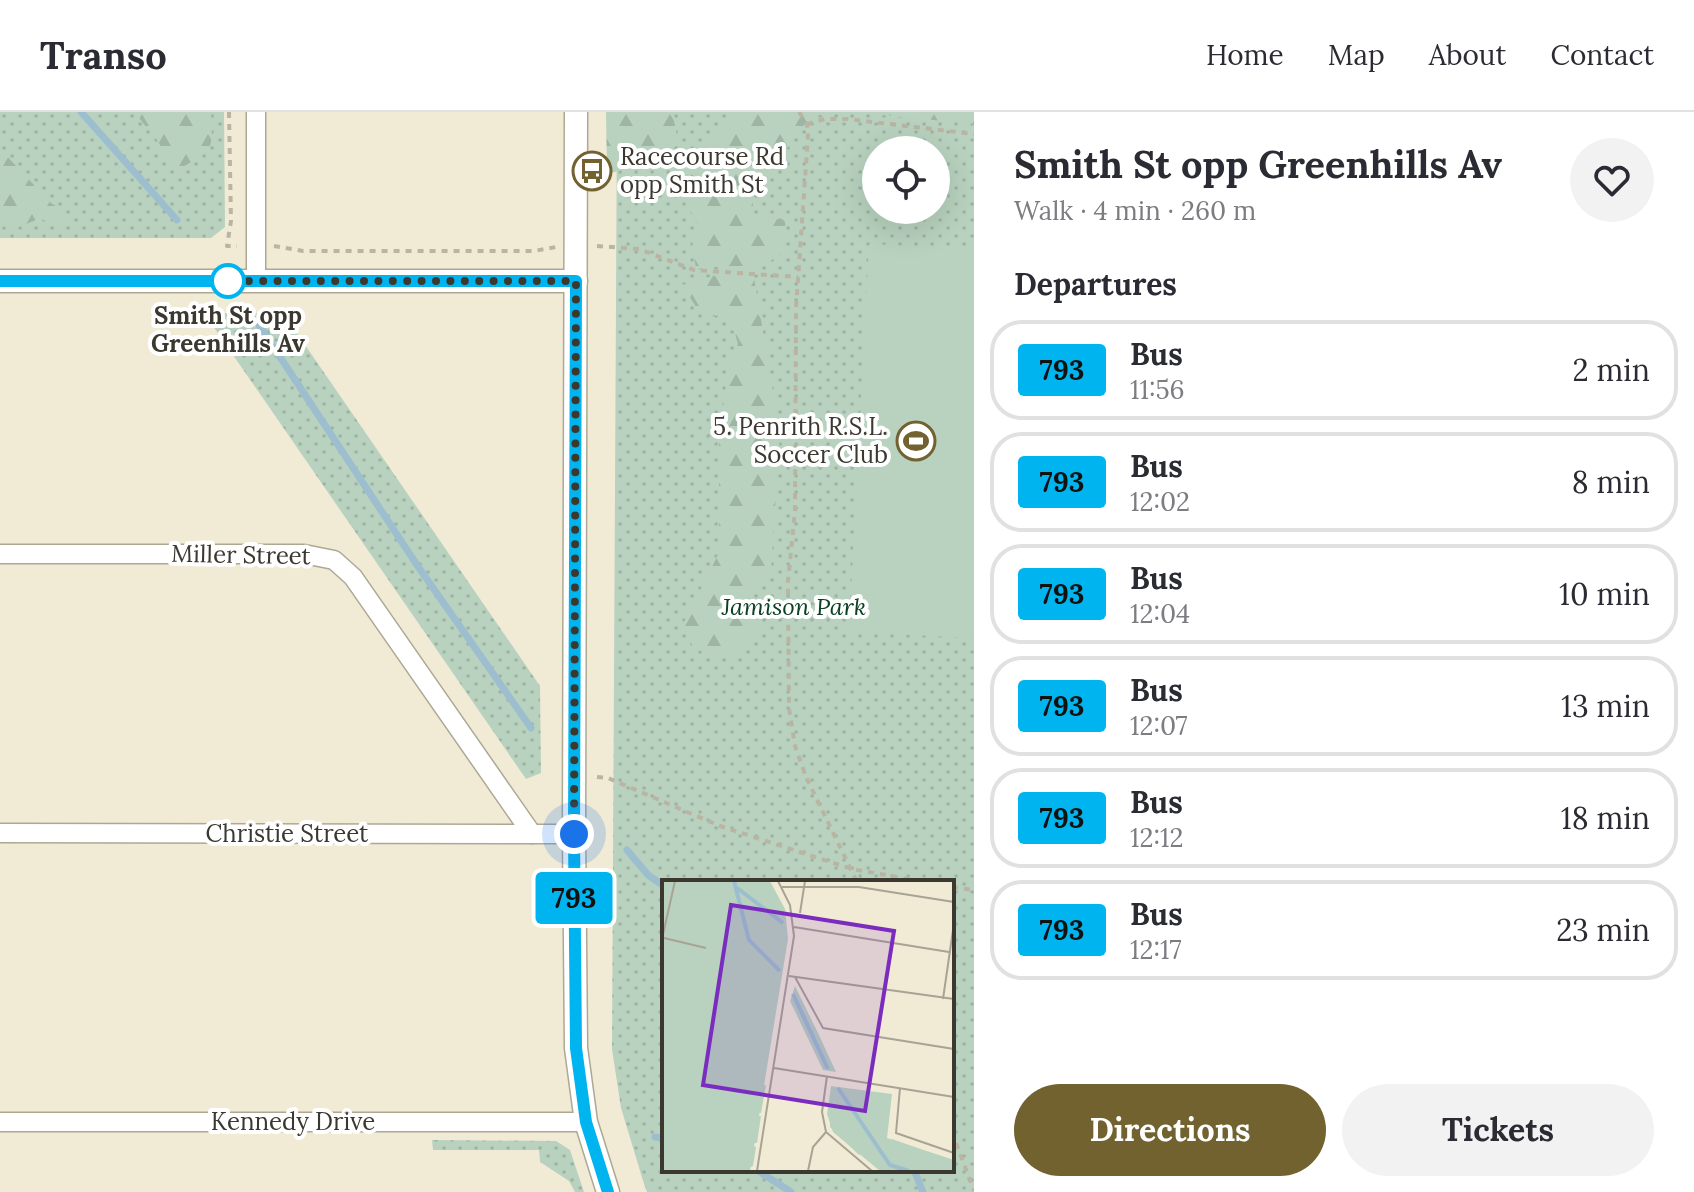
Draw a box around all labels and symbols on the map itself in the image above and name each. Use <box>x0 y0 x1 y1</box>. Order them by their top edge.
place label: Racecourse Rd opp Smith St <box>620 141 784 200</box>
bus stop icon: Racecourse Rd opp Smith St <box>571 150 613 192</box>
marker: Smith St opp Greenhills Av <box>211 264 245 298</box>
place label: Smith St opp Greenhills Av <box>151 300 305 359</box>
place label: 5. Penrith R.S.L. Soccer Club <box>713 411 888 470</box>
sports icon: 5. Penrith R.S.L. Soccer Club <box>895 420 937 462</box>
street label: Miller Street <box>171 538 312 571</box>
park label: Jamison Park <box>721 591 866 622</box>
your location <box>554 814 594 854</box>
street label: Christie Street <box>206 818 369 849</box>
line badge: 793 <box>528 872 620 924</box>
inset map <box>662 880 954 1172</box>
street label: Kennedy Drive <box>211 1106 375 1137</box>

